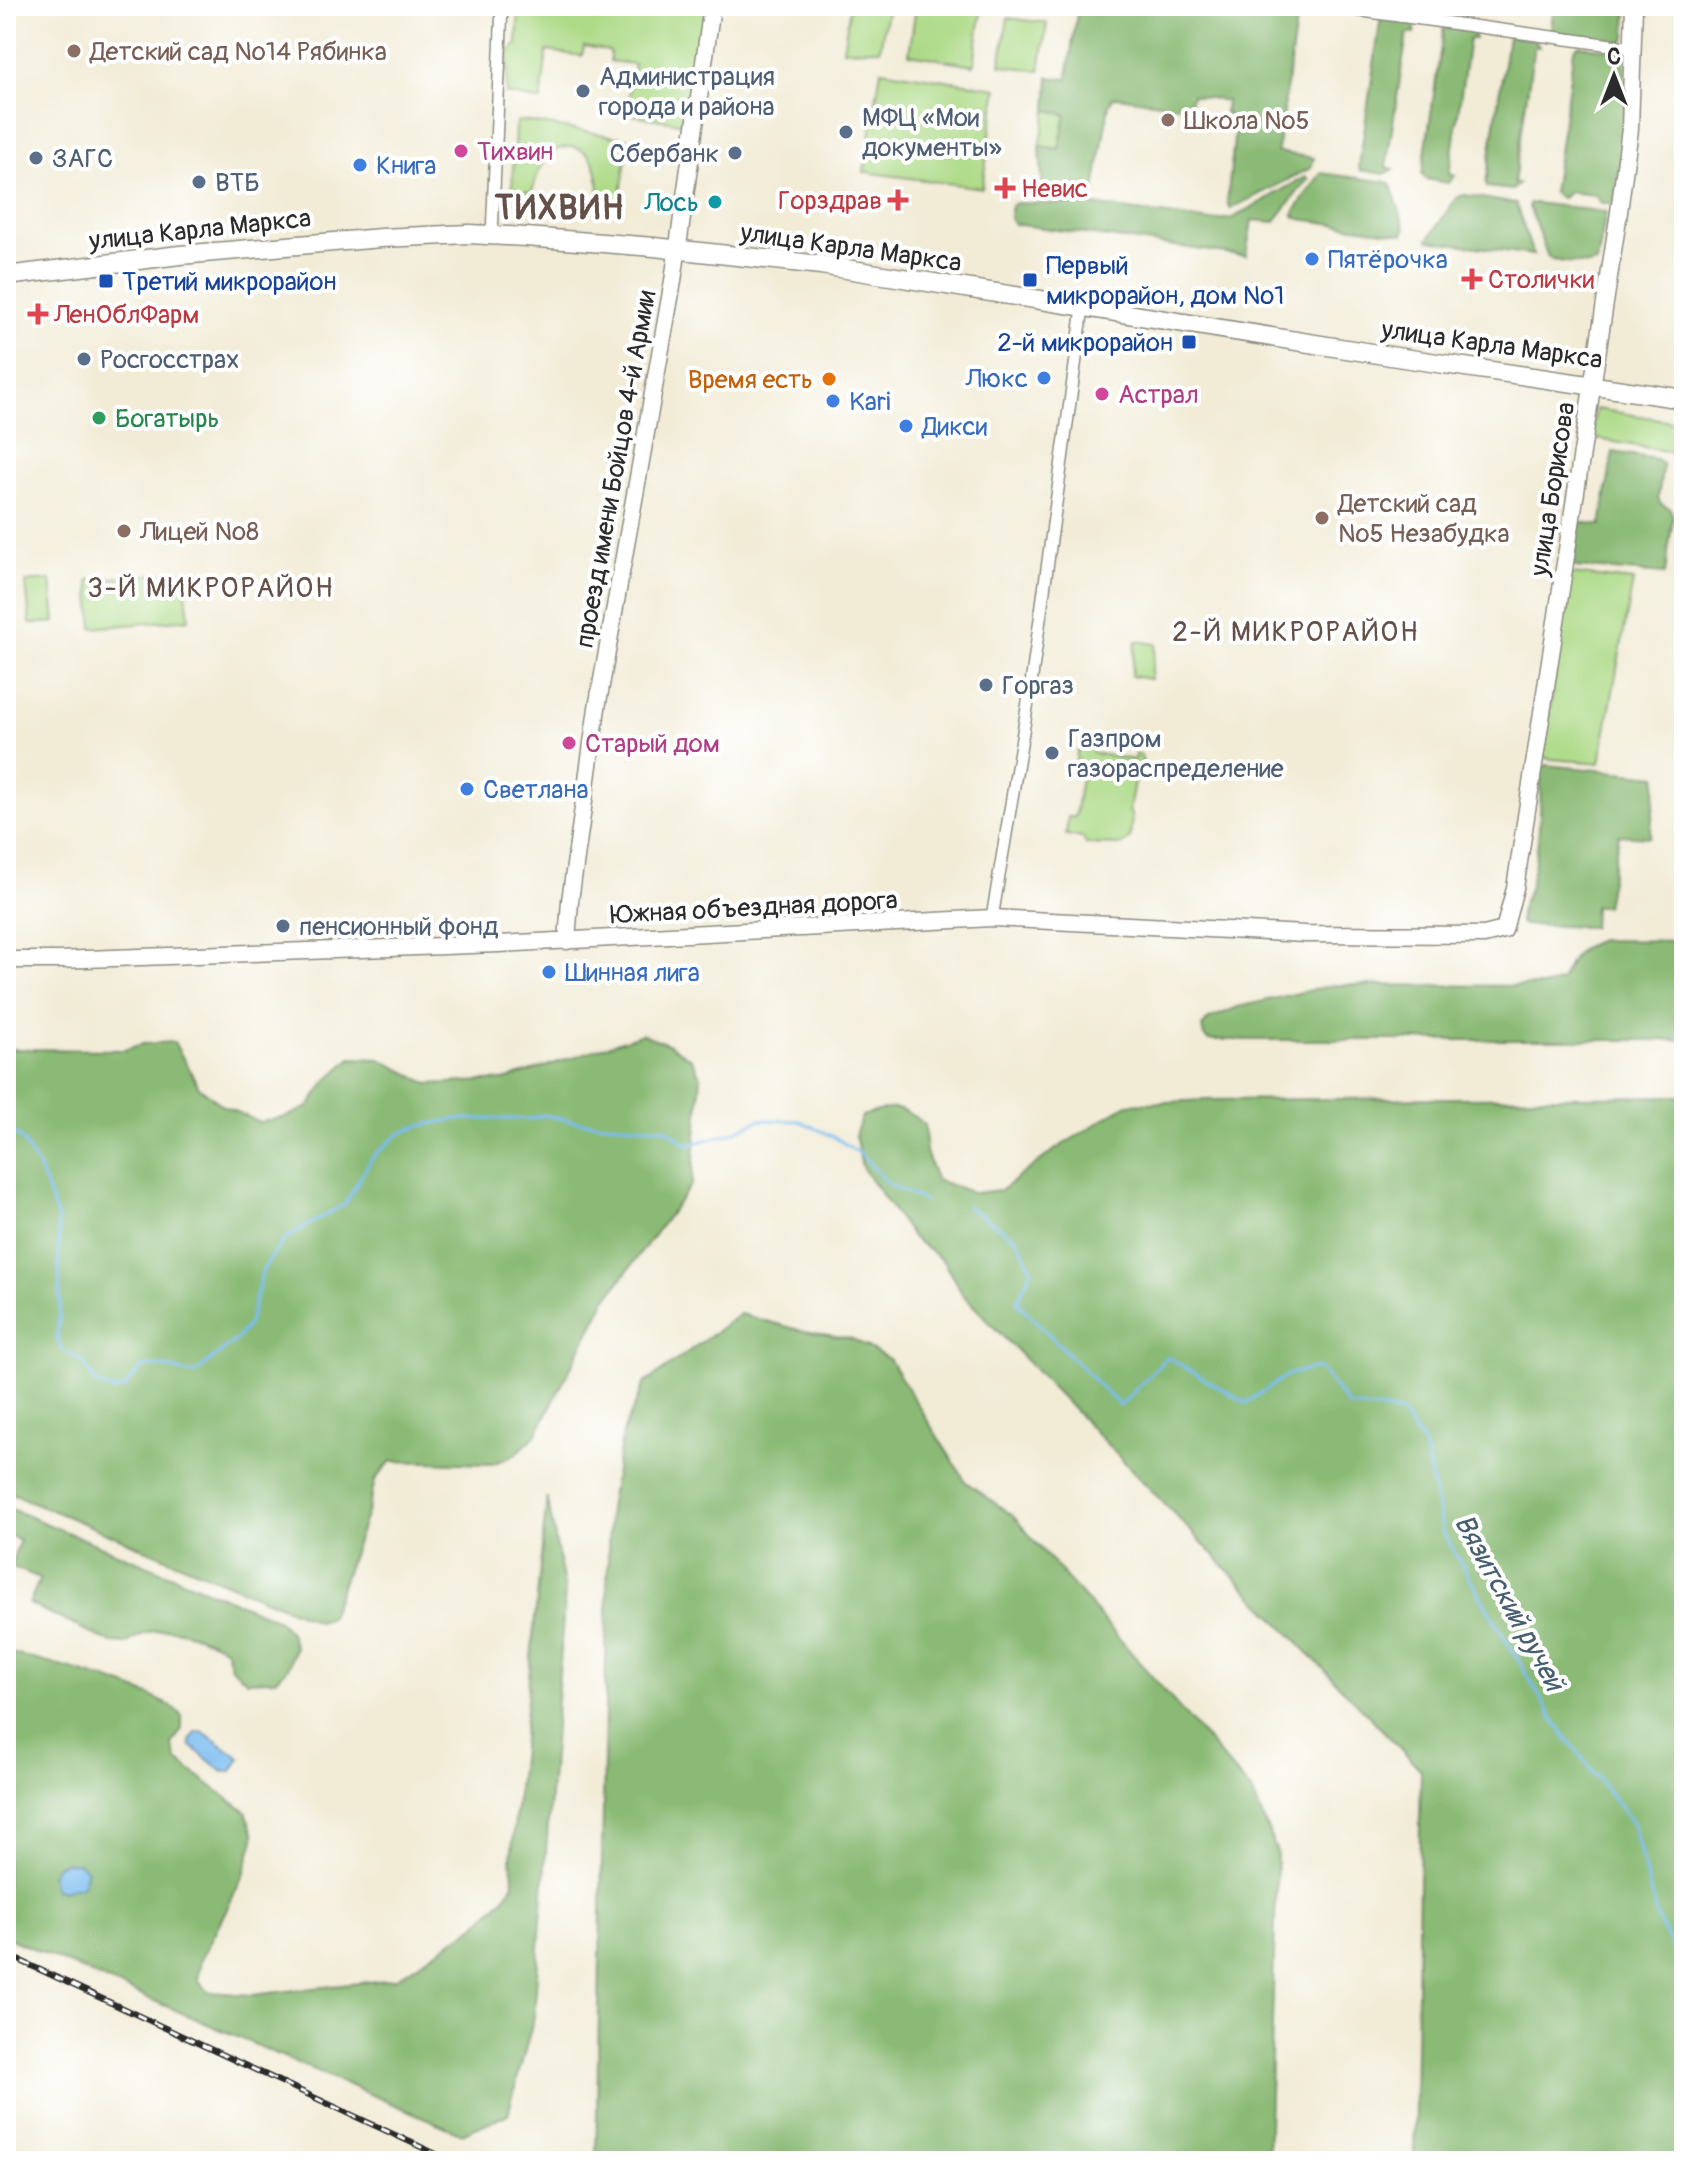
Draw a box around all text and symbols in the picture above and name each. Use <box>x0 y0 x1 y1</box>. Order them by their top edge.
place label: Детский сад №14 Рябинка <box>89 36 387 68</box>
north arrow <box>1574 36 1654 116</box>
marker: Детский сад №14 Рябинка <box>65 42 83 60</box>
text: С <box>1607 43 1621 71</box>
place label: Администрация города и района <box>599 61 775 123</box>
marker: Администрация города и района <box>574 82 592 100</box>
place label: МФЦ «Мои документы» <box>862 102 1002 164</box>
place label: Школа №5 <box>1184 105 1310 137</box>
marker: Школа №5 <box>1159 111 1177 129</box>
marker: МФЦ «Мои документы» <box>837 123 855 141</box>
place label: Тихвин <box>477 136 553 168</box>
place label: Сбербанк <box>610 138 719 170</box>
marker: Тихвин <box>452 142 470 160</box>
place label: ЗАГС <box>52 143 113 175</box>
marker: Сбербанк <box>726 144 744 162</box>
marker: ЗАГС <box>27 149 45 167</box>
place label: Книга <box>376 150 436 182</box>
marker: Книга <box>351 156 369 174</box>
place label: ВТБ <box>215 167 260 199</box>
marker: ВТБ <box>190 173 208 191</box>
place label: Невис <box>1021 173 1088 205</box>
marker: Невис <box>996 179 1014 197</box>
place label: Горздрав <box>778 185 882 217</box>
district label: ТИХВИН <box>495 187 625 230</box>
place label: Лось <box>643 187 699 219</box>
marker: Горздрав <box>889 191 907 209</box>
marker: Лось <box>706 193 724 211</box>
street label: улица Карла Маркса <box>87 202 313 258</box>
street label: улица Карла Маркса <box>737 216 963 279</box>
place label: Пятёрочка <box>1328 244 1448 276</box>
place label: Первый микрорайон, дом №1 <box>1046 250 1284 312</box>
marker: Пятёрочка <box>1303 250 1321 268</box>
place label: Столички <box>1488 264 1595 296</box>
place label: Третий микрорайон <box>122 266 336 298</box>
marker: Столички <box>1463 270 1481 288</box>
marker: Первый микрорайон, дом №1 <box>1021 271 1039 289</box>
marker: Третий микрорайон <box>97 272 115 290</box>
street label: проезд имени Бойцов 4-й Армии <box>569 288 663 650</box>
place label: ЛенОблФарм <box>53 299 199 331</box>
marker: ЛенОблФарм <box>29 305 47 323</box>
street label: улица Карла Маркса <box>1378 313 1604 376</box>
place label: 2-й микрорайон <box>997 327 1173 359</box>
marker: 2-й микрорайон <box>1180 333 1198 351</box>
place label: Росгосстрах <box>100 344 239 376</box>
marker: Росгосстрах <box>75 350 93 368</box>
place label: Люкс <box>965 363 1028 395</box>
place label: Время есть <box>688 364 813 396</box>
marker: Люкс <box>1035 369 1053 387</box>
marker: Время есть <box>820 370 838 388</box>
place label: Астрал <box>1118 379 1199 411</box>
marker: Астрал <box>1093 385 1111 403</box>
place label: Kari <box>849 386 891 418</box>
marker: Kari <box>824 392 842 410</box>
street label: улица Борисова <box>1523 400 1583 579</box>
place label: Богатырь <box>115 403 220 435</box>
marker: Богатырь <box>90 409 108 427</box>
place label: Дикси <box>921 411 988 443</box>
marker: Дикси <box>897 417 915 435</box>
place label: Детский сад №5 Незабудка <box>1337 488 1510 550</box>
marker: Детский сад №5 Незабудка <box>1313 509 1331 527</box>
place label: Лицей №8 <box>139 516 259 548</box>
marker: Лицей №8 <box>115 522 133 540</box>
district label: 3-Й МИКРОРАЙОН <box>87 571 335 606</box>
district label: 2-Й МИКРОРАЙОН <box>1172 615 1420 650</box>
place label: Горгаз <box>1002 670 1074 702</box>
marker: Горгаз <box>977 676 995 694</box>
place label: Газпром газораспределение <box>1068 723 1284 785</box>
place label: Старый дом <box>585 728 720 760</box>
marker: Старый дом <box>560 734 578 752</box>
marker: Газпром газораспределение <box>1043 744 1061 762</box>
place label: Светлана <box>483 774 589 806</box>
marker: Светлана <box>458 780 476 798</box>
street label: Южная объездная дорога <box>610 884 898 932</box>
place label: пенсионный фонд <box>299 911 499 943</box>
marker: пенсионный фонд <box>274 917 292 935</box>
place label: Шинная лига <box>565 957 700 989</box>
marker: Шинная лига <box>540 963 558 981</box>
water label: Вязитский ручей <box>1446 1508 1573 1699</box>

